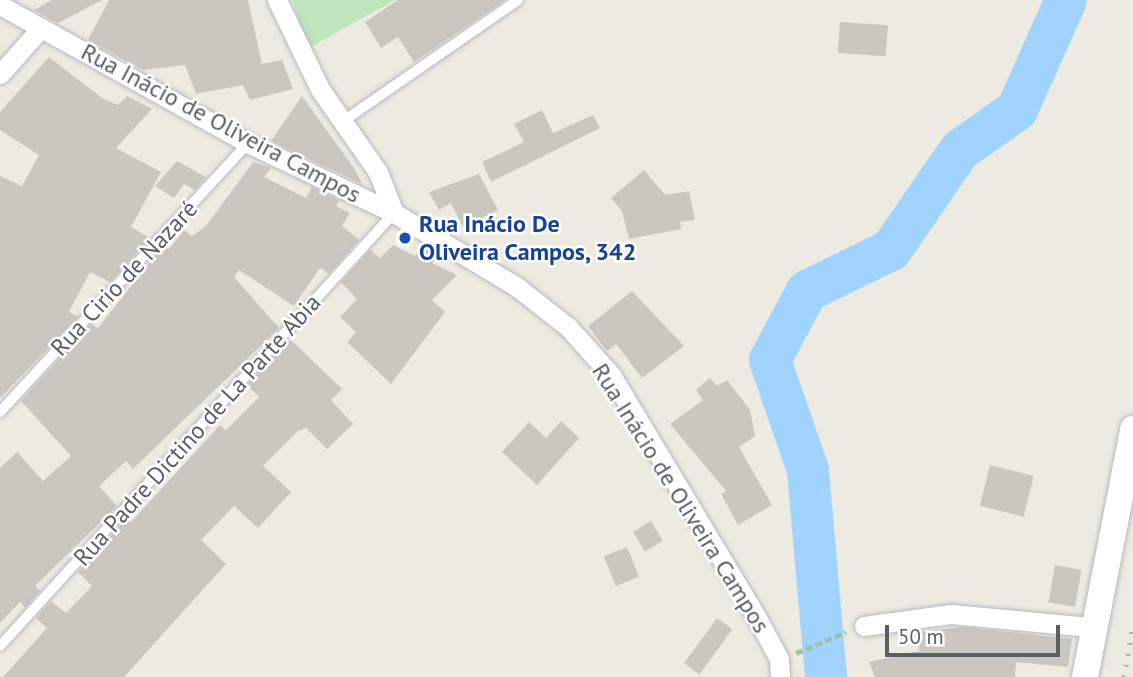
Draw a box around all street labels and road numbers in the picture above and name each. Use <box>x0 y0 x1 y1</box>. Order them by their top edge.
street label: Rua Inácio de Oliveira Campos <box>76 37 366 209</box>
street label: Rua Cirio de Nazaré <box>45 194 203 362</box>
street label: Rua Padre Dictino de La Parte Abia <box>67 288 327 572</box>
street label: Rua Inácio de Oliveira Campos <box>586 358 776 638</box>

